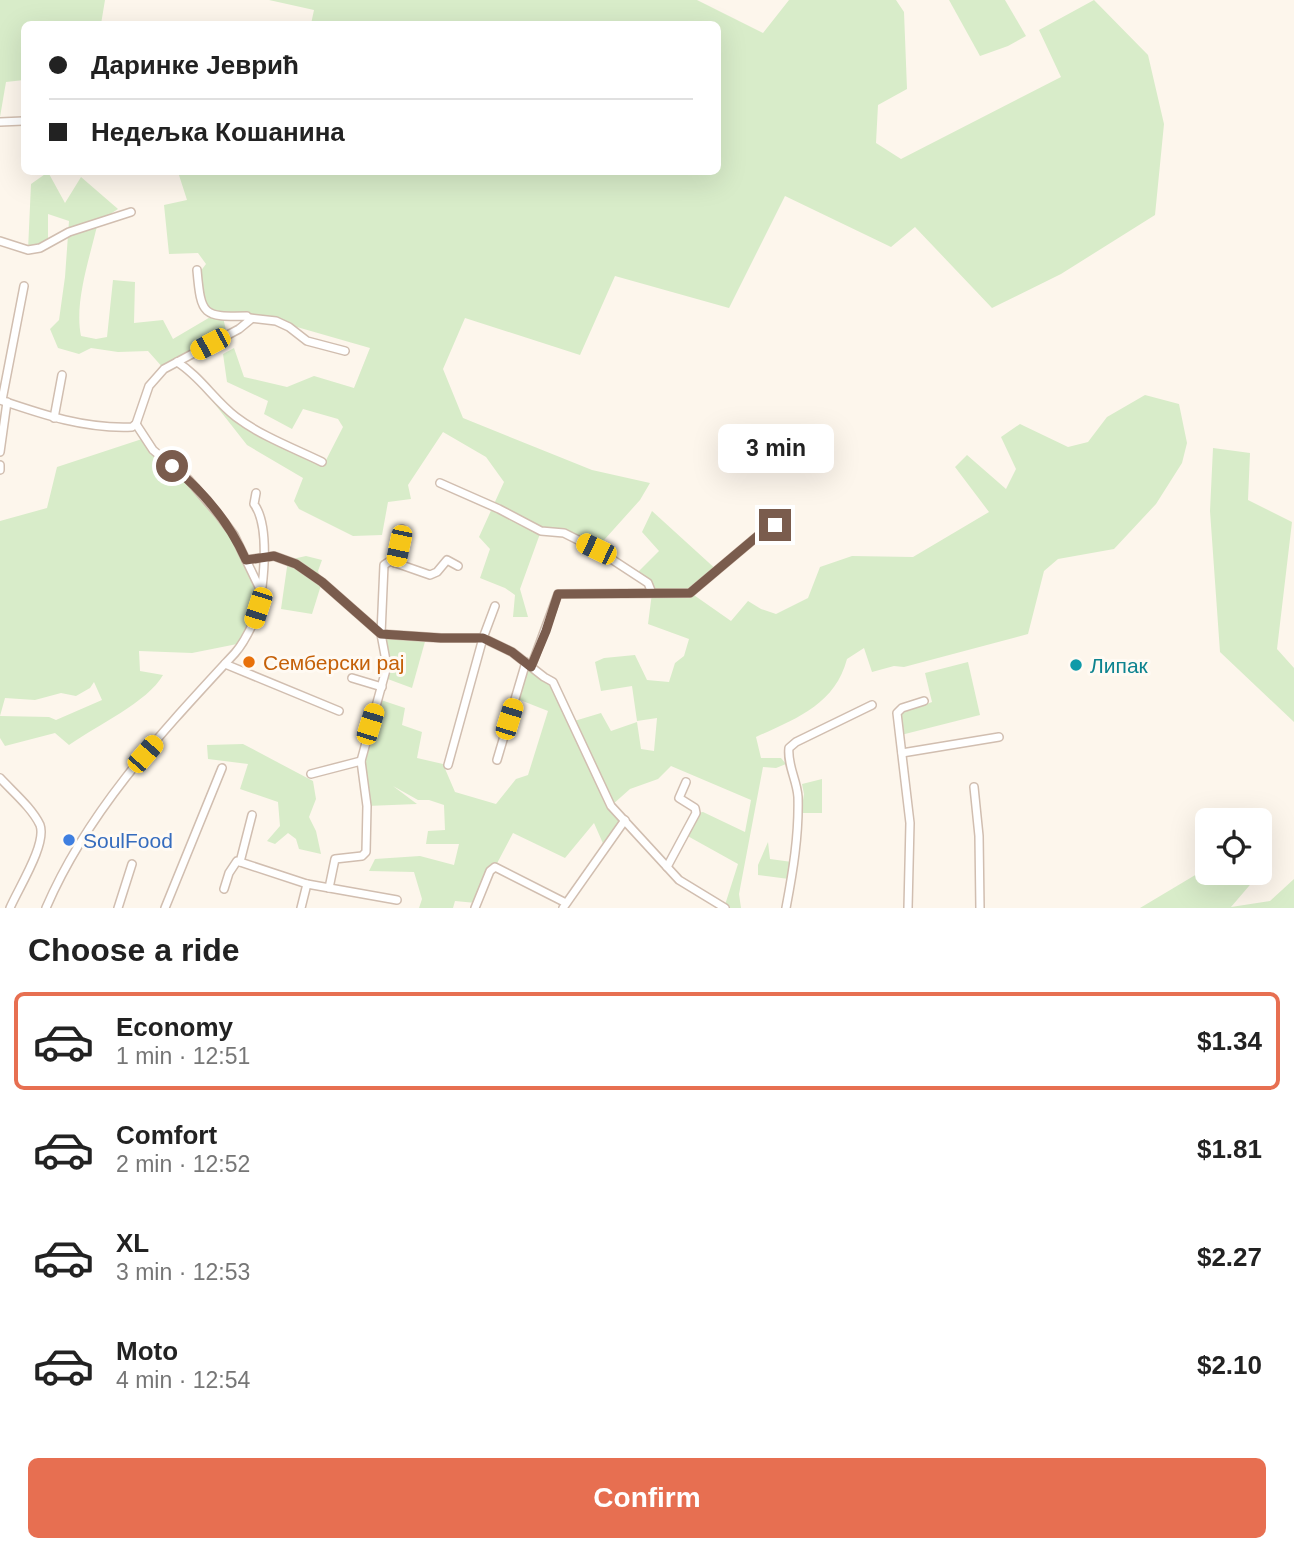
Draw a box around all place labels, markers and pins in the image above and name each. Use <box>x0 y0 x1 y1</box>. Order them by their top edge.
place label: Семберски рај <box>263 651 404 674</box>
marker: Семберски рај <box>241 654 257 670</box>
place label: Липак <box>1090 654 1149 677</box>
marker: Липак <box>1068 657 1084 673</box>
place label: SoulFood <box>83 829 173 852</box>
marker: SoulFood <box>61 832 77 848</box>

